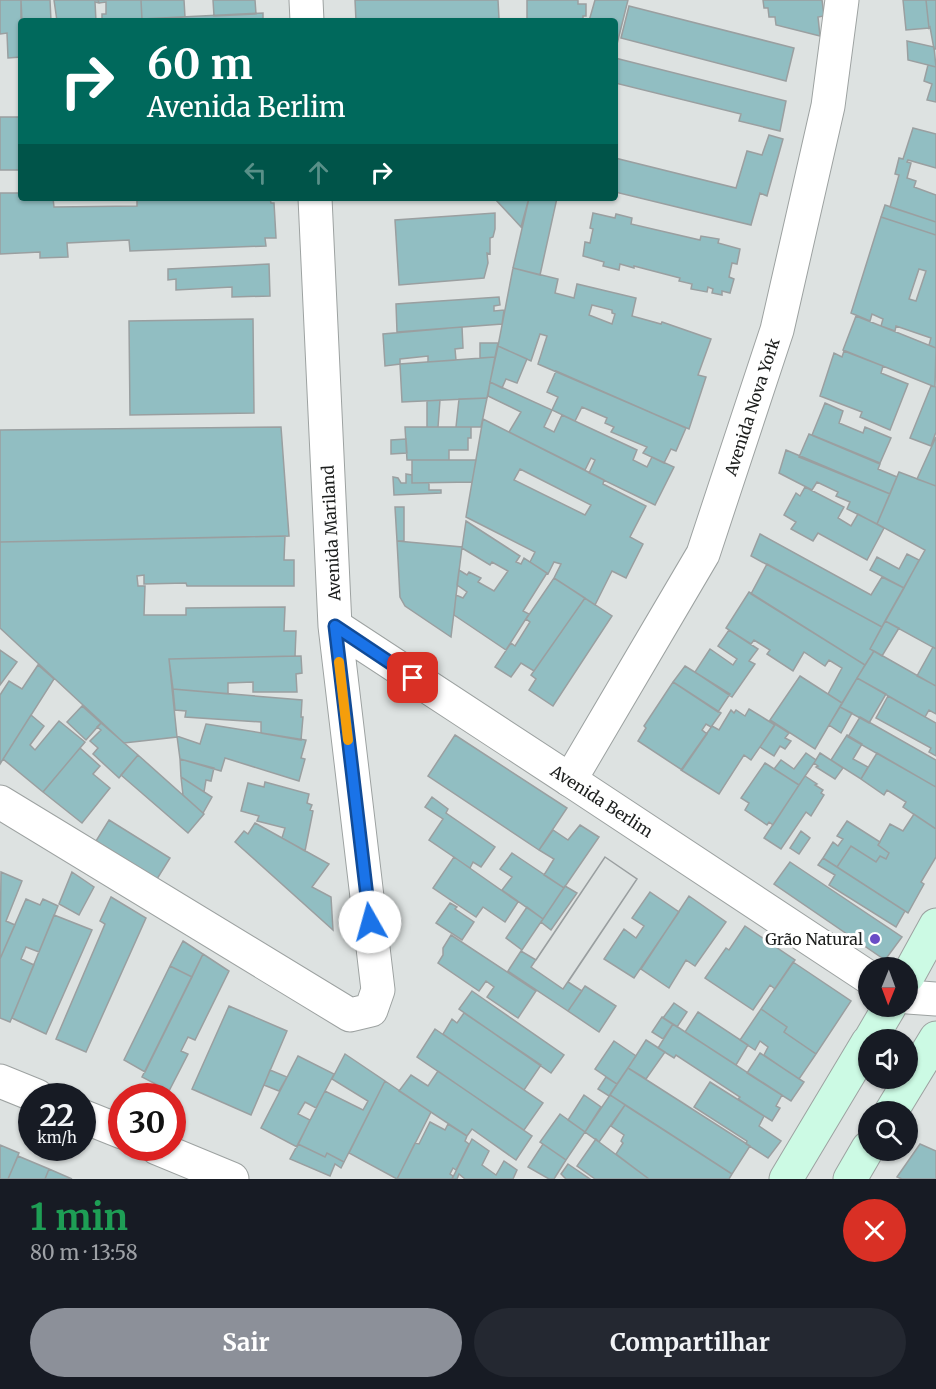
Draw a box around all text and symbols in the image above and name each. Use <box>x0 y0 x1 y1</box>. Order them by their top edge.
text: 60 m <box>147 38 253 90</box>
icon: right <box>48 42 126 120</box>
text: Avenida Berlim <box>147 90 346 124</box>
icon: left <box>239 156 272 189</box>
icon: ahead <box>302 156 335 189</box>
icon: right <box>365 156 398 189</box>
street label: Avenida Nova York <box>720 335 784 479</box>
street label: Avenida Mariland <box>317 464 345 602</box>
pin <box>387 652 438 703</box>
icon: arrive <box>396 661 429 694</box>
street label: Avenida Berlim <box>546 760 657 842</box>
position arrow <box>338 890 402 954</box>
place label: Grão Natural <box>765 929 863 949</box>
marker: Grão Natural <box>868 932 882 946</box>
north arrow <box>858 957 918 1017</box>
map controls <box>858 957 918 1161</box>
button: sound <box>858 1029 918 1089</box>
speed limit sign: 30 <box>108 1083 186 1161</box>
text: 22 <box>40 1096 74 1134</box>
button: search <box>858 1101 918 1161</box>
text: km/h <box>37 1128 77 1147</box>
text: 1 min <box>30 1195 128 1240</box>
button: close <box>843 1199 906 1262</box>
text: 80 m · 13:58 <box>30 1240 138 1265</box>
button: Sair <box>30 1308 462 1377</box>
button: Compartilhar <box>474 1308 906 1377</box>

